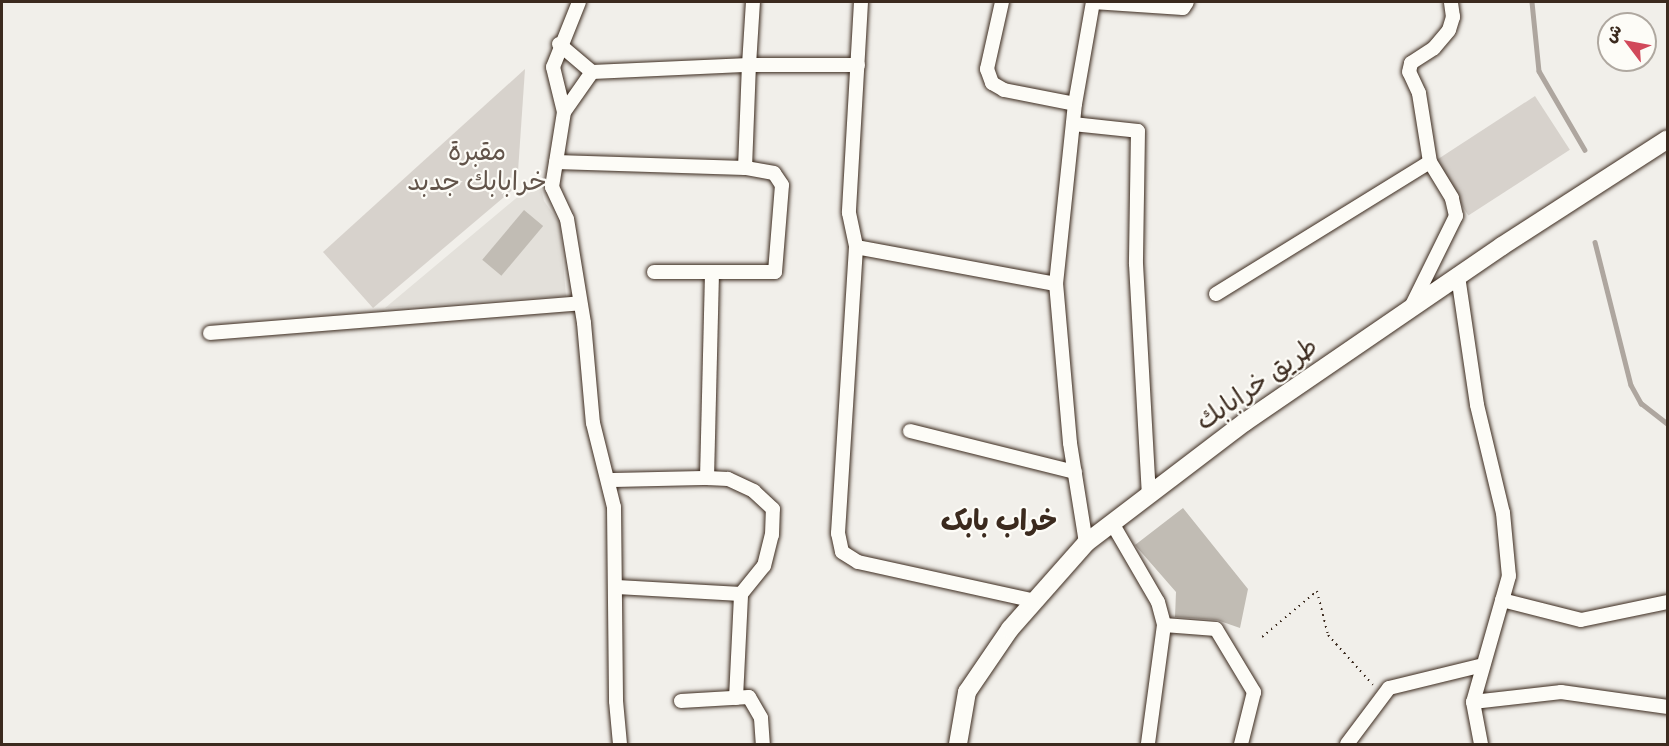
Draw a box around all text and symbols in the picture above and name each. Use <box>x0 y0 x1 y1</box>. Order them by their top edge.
north arrow <box>1597 12 1657 72</box>
text: ش <box>1600 21 1627 46</box>
park label: مقبرة خرابابك جدبد <box>407 136 547 198</box>
street label: طريق خرابابك <box>1190 331 1324 437</box>
district label: خراب بابک <box>941 504 1057 538</box>

